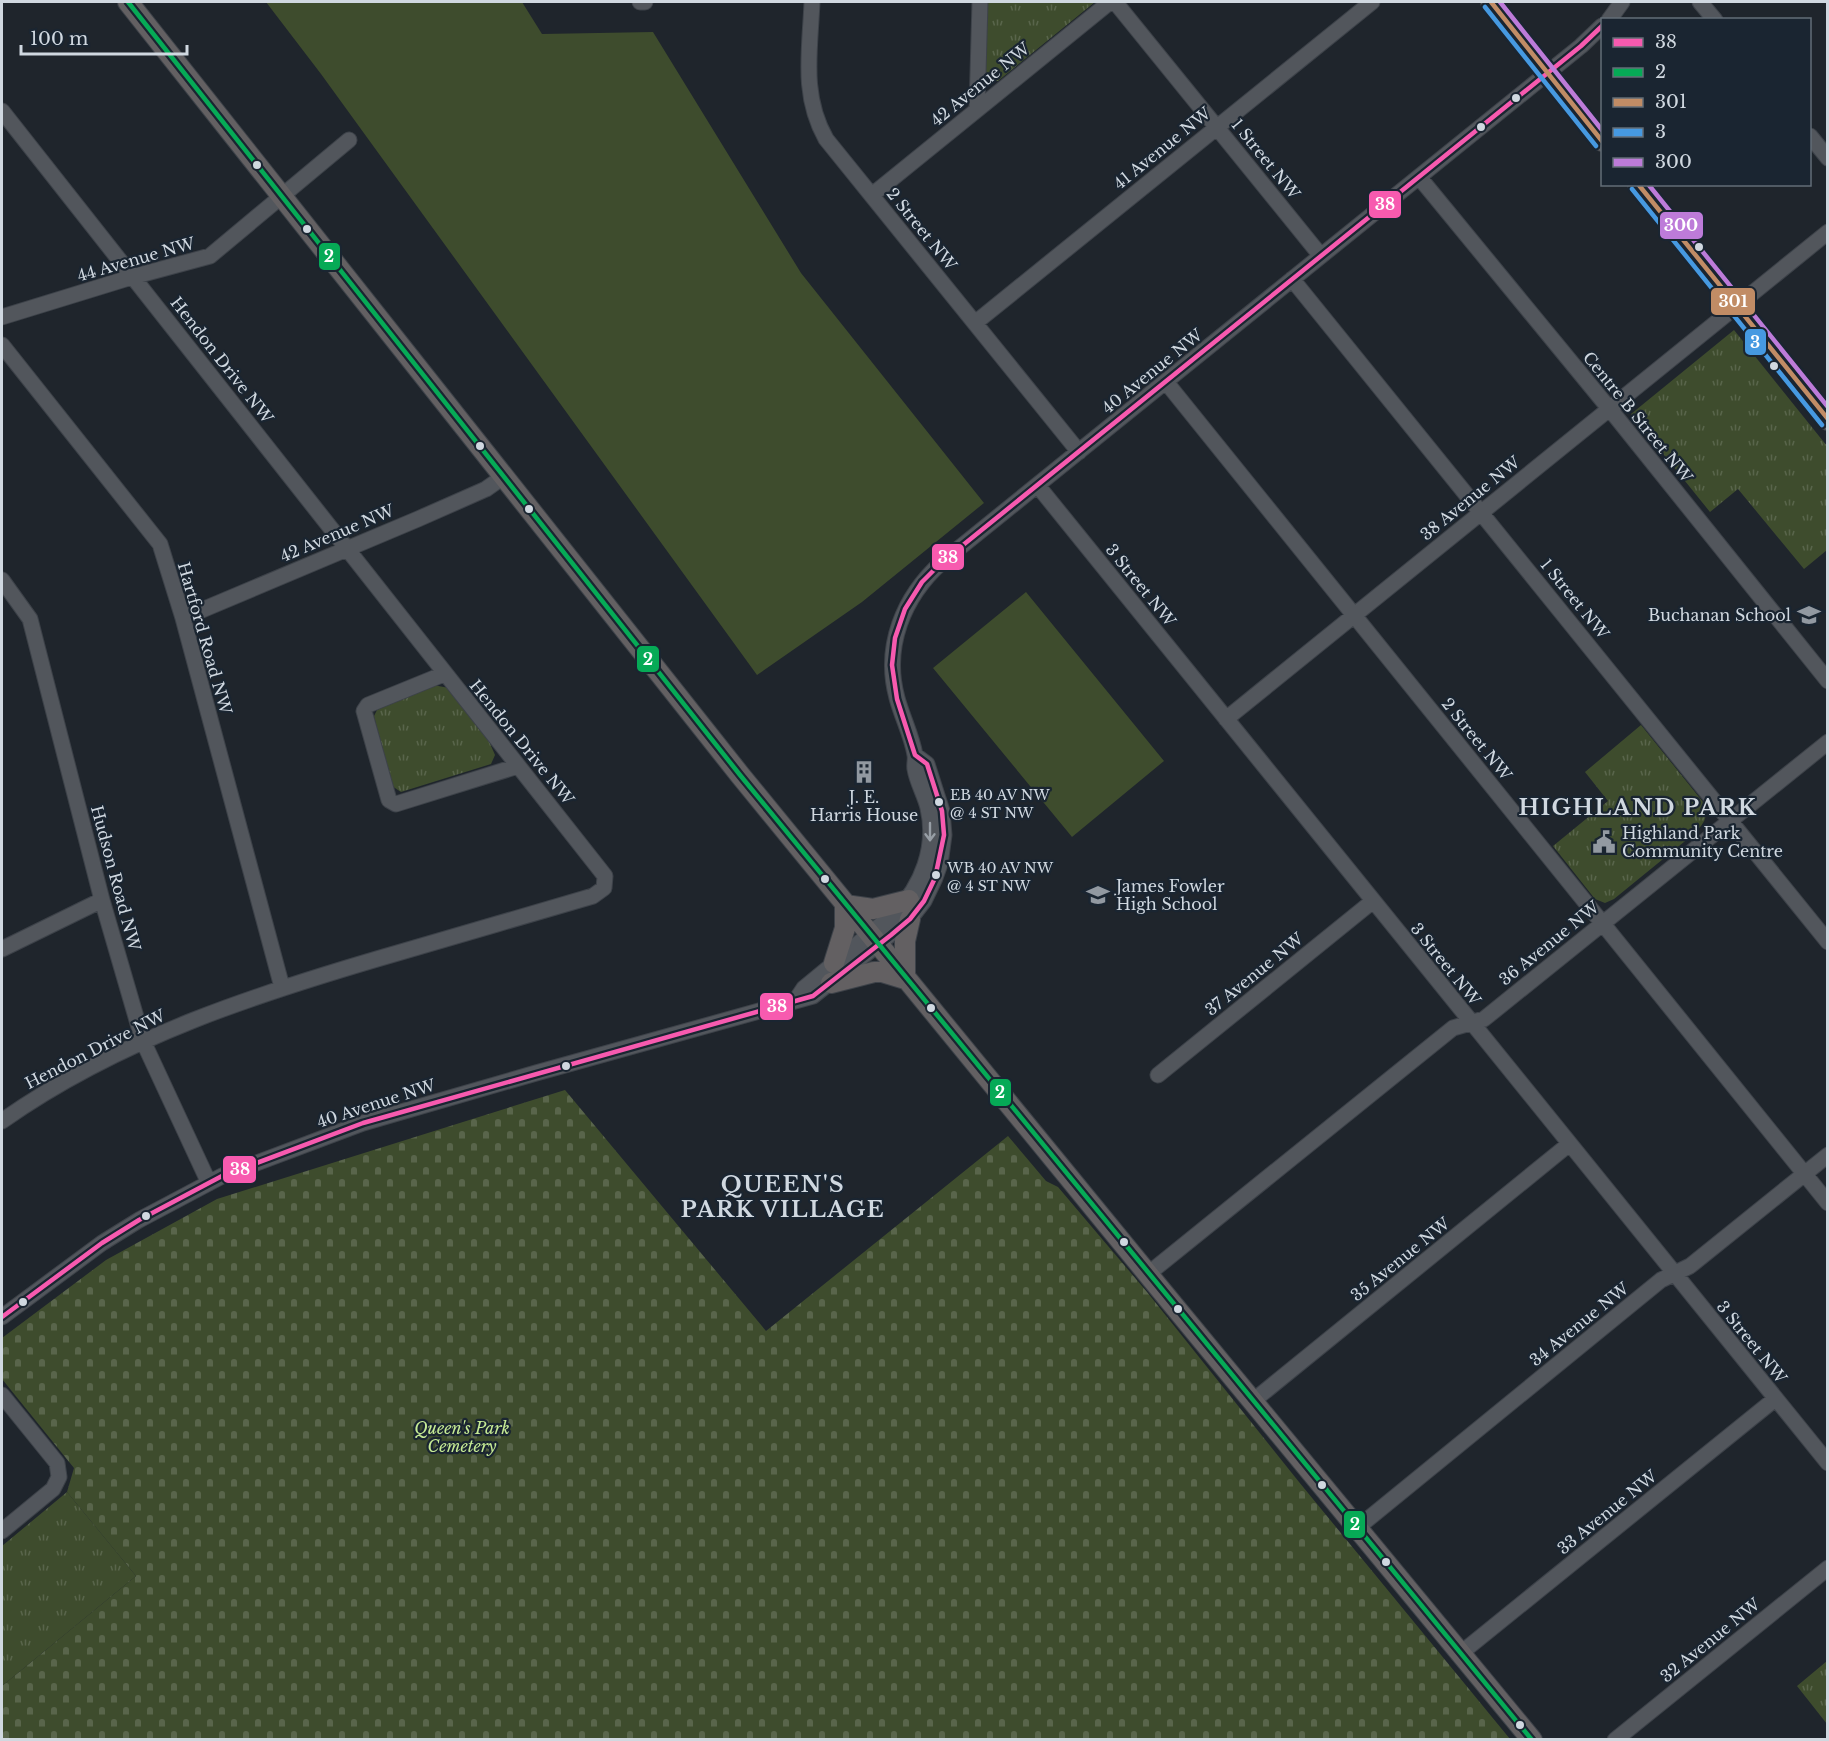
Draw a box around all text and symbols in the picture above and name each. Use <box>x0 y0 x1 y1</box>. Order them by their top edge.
scale bar <box>21 18 188 56</box>
legend <box>1601 18 1811 186</box>
text: 100 m <box>30 28 88 50</box>
text: 38 <box>1655 31 1677 53</box>
street label: 42 Avenue NW <box>926 38 1034 130</box>
text: 2 <box>1655 61 1666 83</box>
text: 301 <box>1655 91 1687 113</box>
unlabelled marker <box>1510 92 1522 104</box>
street label: 41 Avenue NW <box>1109 103 1215 193</box>
street label: 1 Street NW <box>1227 115 1305 203</box>
unlabelled marker <box>1475 121 1487 133</box>
text: 3 <box>1655 121 1666 143</box>
text: 300 <box>1655 151 1692 173</box>
unlabelled marker <box>251 159 263 171</box>
street label: 2 Street NW <box>883 184 961 274</box>
line badge: 38 <box>1368 190 1402 219</box>
text: 38 <box>1375 194 1395 214</box>
line badge: 300 <box>1659 211 1704 240</box>
text: 300 <box>1664 215 1698 235</box>
unlabelled marker <box>301 223 313 235</box>
street label: 44 Avenue NW <box>75 233 197 285</box>
unlabelled marker <box>1693 241 1705 253</box>
line badge: 2 <box>318 242 341 271</box>
text: 2 <box>324 246 334 266</box>
line badge: 301 <box>1710 287 1756 316</box>
text: 301 <box>1718 291 1748 311</box>
street label: Hendon Drive NW <box>166 293 278 427</box>
street label: 40 Avenue NW <box>1098 324 1206 418</box>
line badge: 3 <box>1744 328 1767 356</box>
text: 3 <box>1750 332 1760 352</box>
street label: Centre B Street NW <box>1579 347 1697 487</box>
unlabelled marker <box>1768 360 1780 372</box>
unlabelled marker <box>474 440 486 452</box>
street label: 38 Avenue NW <box>1416 452 1524 544</box>
street label: 42 Avenue NW <box>277 500 397 566</box>
unlabelled marker <box>523 503 535 515</box>
street label: 3 Street NW <box>1102 540 1180 630</box>
line badge: 38 <box>931 543 965 571</box>
text: 38 <box>938 547 958 567</box>
street label: 1 Street NW <box>1536 555 1614 643</box>
street label: Hartford Road NW <box>174 560 236 717</box>
school or university icon: Buchanan School <box>1796 602 1822 628</box>
place label: Buchanan School <box>1648 605 1791 625</box>
line badge: 2 <box>636 645 660 673</box>
text: 2 <box>643 649 653 669</box>
street label: Hendon Drive NW <box>465 675 579 809</box>
street label: 2 Street NW <box>1438 694 1516 784</box>
building icon: J. E. Harris House <box>851 759 877 785</box>
place label: EB 40 AV NW @ 4 ST NW <box>950 786 1050 822</box>
place label: J. E. Harris House <box>810 787 918 825</box>
district label: HIGHLAND PARK <box>1519 794 1757 821</box>
marker: EB 40 AV NW @ 4 ST NW <box>933 796 945 808</box>
street label: Hudson Road NW <box>87 803 145 953</box>
one-way arrow <box>924 822 936 841</box>
place label: Highland Park Community Centre <box>1622 823 1783 861</box>
public building icon: Highland Park Community Centre <box>1591 829 1617 855</box>
place label: WB 40 AV NW @ 4 ST NW <box>946 859 1054 895</box>
marker: WB 40 AV NW @ 4 ST NW <box>930 869 942 881</box>
unlabelled marker <box>819 873 831 885</box>
place label: James Fowler High School <box>1114 876 1225 914</box>
school or university icon: James Fowler High School <box>1085 882 1111 908</box>
street label: 36 Avenue NW <box>1495 896 1603 989</box>
street label: 3 Street NW <box>1407 919 1485 1009</box>
street label: 37 Avenue NW <box>1201 928 1307 1020</box>
line badge: 38 <box>759 992 794 1021</box>
text: 38 <box>767 996 787 1016</box>
unlabelled marker <box>925 1002 937 1014</box>
street label: Hendon Drive NW <box>21 1005 169 1093</box>
unlabelled marker <box>560 1060 572 1072</box>
street label: 40 Avenue NW <box>314 1074 438 1132</box>
line badge: 2 <box>989 1078 1012 1107</box>
text: 2 <box>995 1082 1005 1102</box>
line badge: 38 <box>222 1155 257 1184</box>
text: 38 <box>230 1159 250 1179</box>
district label: QUEEN'S PARK VILLAGE <box>681 1171 885 1223</box>
unlabelled marker <box>140 1210 152 1222</box>
street label: 35 Avenue NW <box>1346 1213 1454 1305</box>
unlabelled marker <box>1118 1236 1130 1248</box>
street label: 34 Avenue NW <box>1525 1278 1633 1370</box>
unlabelled marker <box>17 1296 29 1308</box>
street label: 3 Street NW <box>1713 1297 1791 1387</box>
unlabelled marker <box>1172 1303 1184 1315</box>
park label: Queen's Park Cemetery <box>414 1418 510 1456</box>
street label: 33 Avenue NW <box>1553 1466 1661 1558</box>
unlabelled marker <box>1316 1479 1328 1491</box>
line badge: 2 <box>1343 1510 1366 1539</box>
text: 2 <box>1350 1514 1360 1534</box>
unlabelled marker <box>1380 1556 1392 1568</box>
street label: 32 Avenue NW <box>1656 1594 1764 1686</box>
unlabelled marker <box>1514 1719 1526 1731</box>

